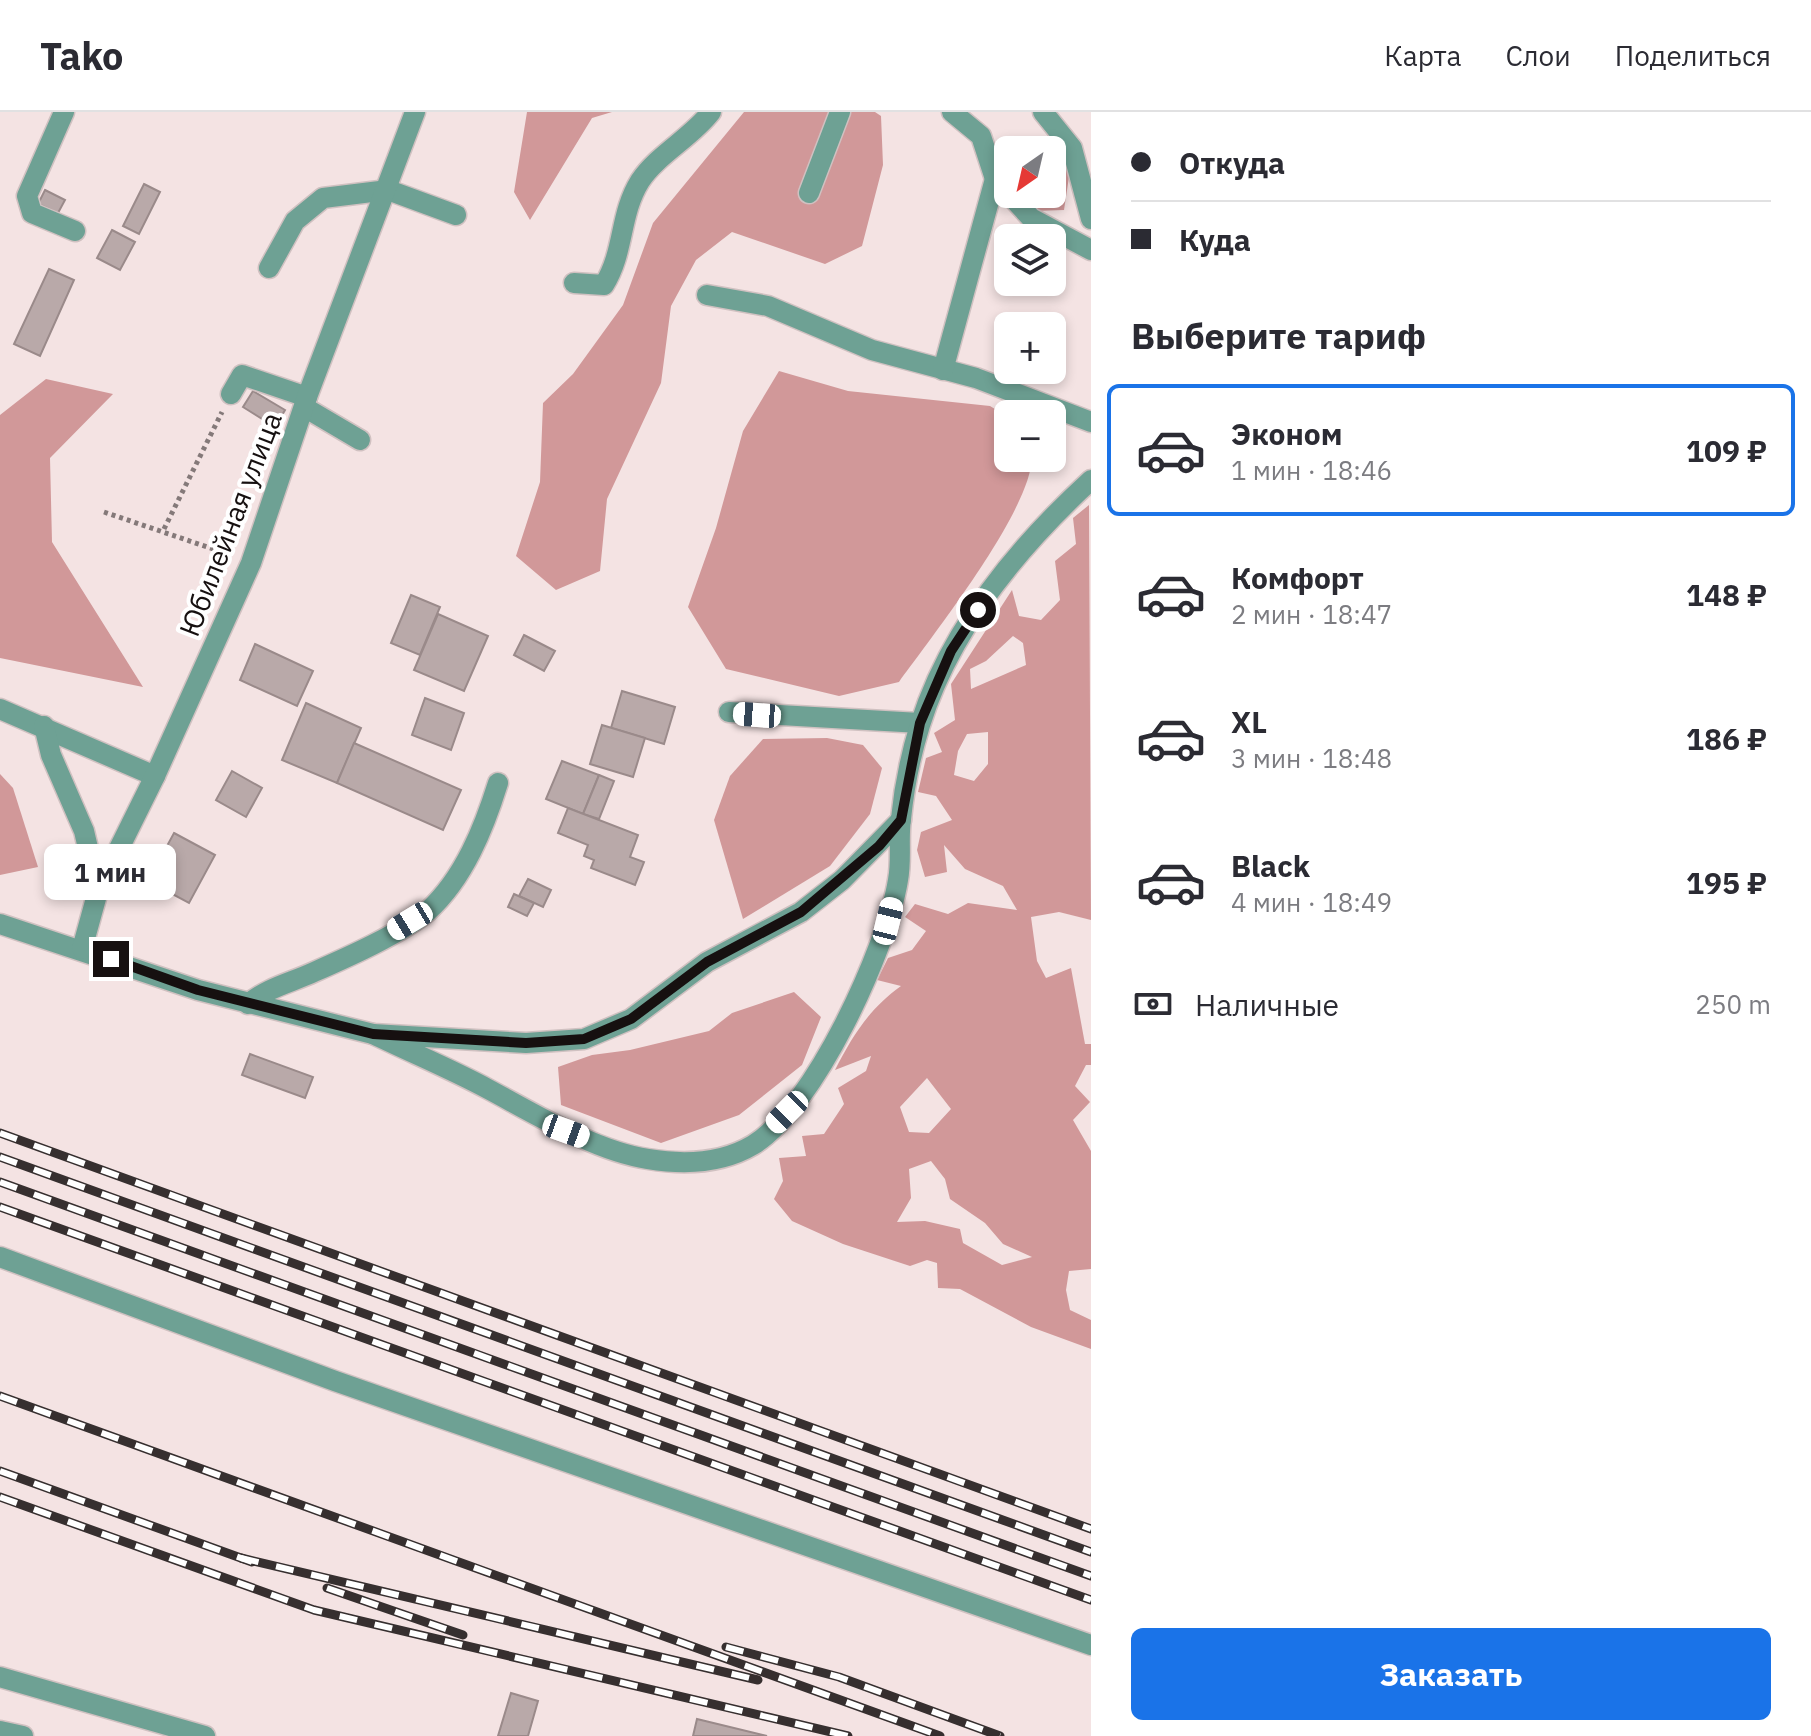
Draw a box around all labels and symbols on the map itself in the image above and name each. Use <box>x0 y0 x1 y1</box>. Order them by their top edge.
north arrow <box>994 136 1066 208</box>
street label: Юбилейная улица <box>170 407 290 641</box>
route start <box>960 592 996 628</box>
car <box>732 701 782 729</box>
callout: 1 мин <box>45 843 177 899</box>
car <box>871 895 905 947</box>
car <box>383 898 437 944</box>
route end <box>93 941 129 977</box>
car <box>762 1087 812 1137</box>
car <box>539 1112 593 1150</box>

